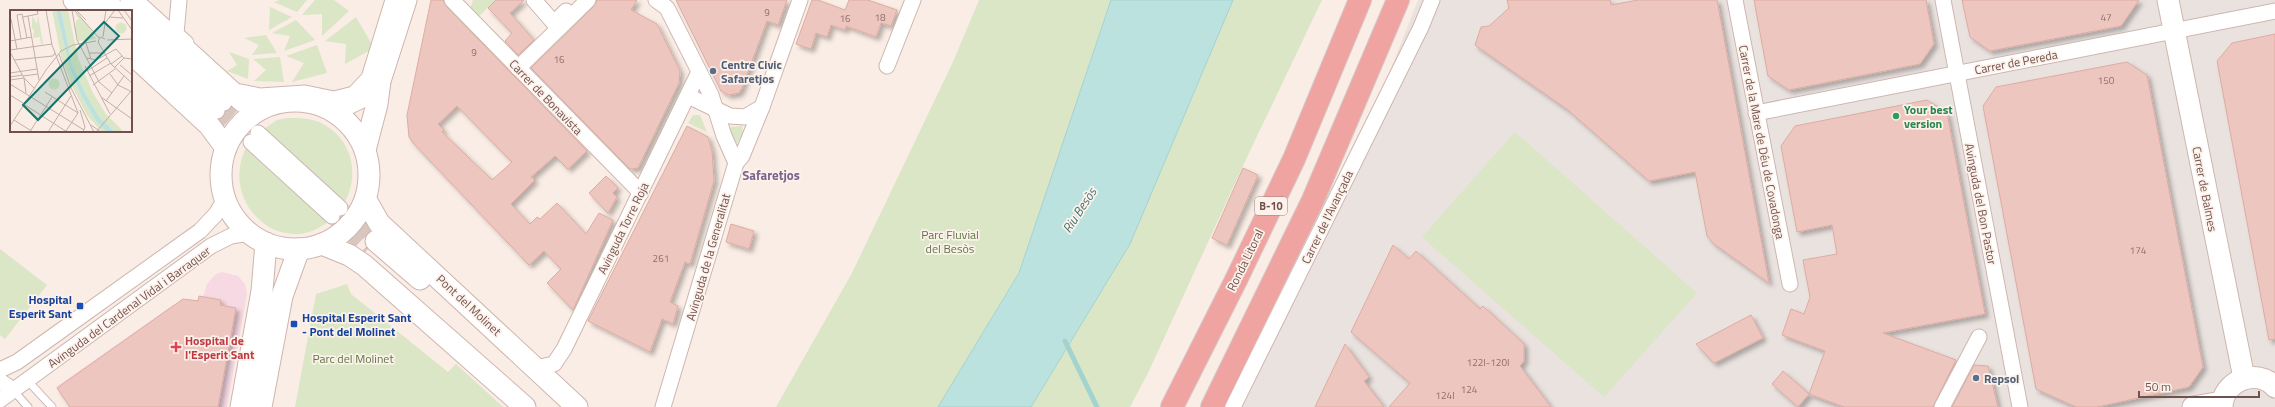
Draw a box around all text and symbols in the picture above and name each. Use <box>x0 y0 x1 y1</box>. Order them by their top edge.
house number: 9 <box>764 5 770 20</box>
inset map <box>10 10 132 132</box>
house number: 18 <box>874 10 886 25</box>
house number: 47 <box>2100 10 2112 25</box>
house number: 16 <box>839 11 851 26</box>
street label: Carrer de la Mare de Déu de Covadonga <box>1734 43 1790 241</box>
house number: 9 <box>471 45 477 60</box>
street label: Carrer de Pereda <box>1973 45 2059 79</box>
house number: 16 <box>553 52 565 67</box>
street label: Carrer de Bonavista <box>505 55 587 139</box>
place label: Centre Civic Safaretjos <box>721 55 782 88</box>
marker: Centre Civic Safaretjos <box>708 66 718 76</box>
house number: 150 <box>2098 73 2115 88</box>
place label: Your best version <box>1904 100 1953 133</box>
marker: Your best version <box>1891 111 1901 121</box>
street label: Avinguda del Bon Pastor <box>1960 142 2002 266</box>
street label: Carrer de Balmes <box>2187 145 2223 234</box>
district label: Safaretjos <box>742 165 800 185</box>
street label: Carrer de l'Avançada <box>1296 167 1358 267</box>
street label: Avinguda Torre Roja <box>593 179 653 277</box>
water label: Riu Besòs <box>1057 182 1102 237</box>
street label: Avinguda de la Generalitat <box>681 190 736 323</box>
road number: B-10 <box>1255 197 1287 215</box>
park label: Parc Fluvial del Besòs <box>921 225 979 258</box>
street label: Ronda Litoral <box>1222 226 1268 294</box>
street label: Avinguda del Cardenal Vidal i Barraquer <box>44 241 214 373</box>
house number: 174 <box>2130 243 2147 258</box>
house number: 261 <box>653 251 669 266</box>
street label: Pont del Molinet <box>432 270 506 341</box>
place label: Hospital Esperit Sant <box>9 290 73 323</box>
marker: Hospital Esperit Sant <box>75 301 85 311</box>
place label: Hospital Esperit Sant - Pont del Molinet <box>302 308 412 341</box>
marker: Hospital Esperit Sant - Pont del Molinet <box>289 319 299 329</box>
place label: Hospital de l'Esperit Sant <box>185 331 255 364</box>
marker: Hospital de l'Esperit Sant <box>170 341 182 353</box>
park label: Parc del Molinet <box>312 349 394 368</box>
house number: 122I-120I <box>1467 355 1509 370</box>
place label: Repsol <box>1984 369 2019 388</box>
marker: Repsol <box>1971 373 1981 383</box>
scale bar <box>2139 373 2259 399</box>
text: 50 m <box>2145 377 2171 396</box>
house number: 124 <box>1461 382 1478 397</box>
house number: 124I <box>1435 388 1455 403</box>

